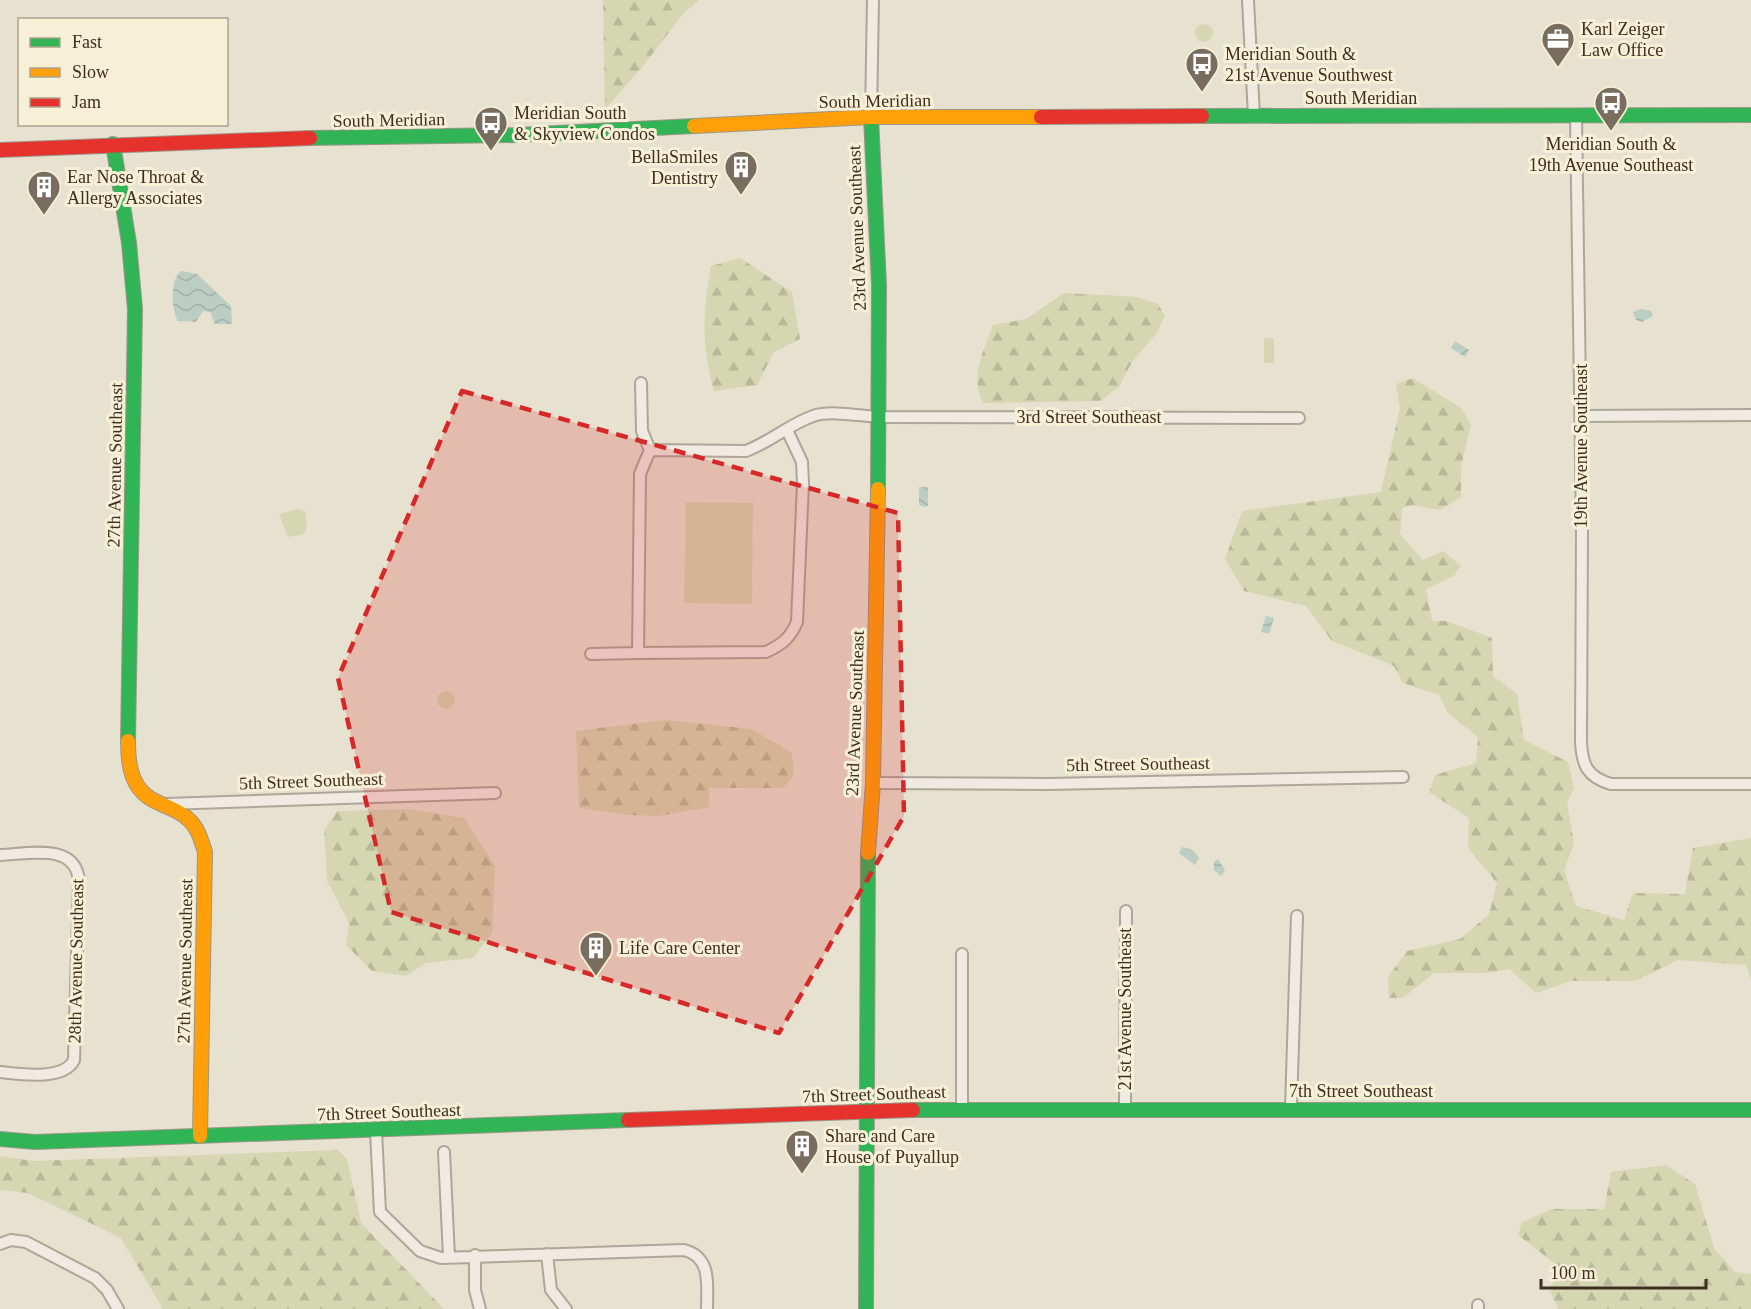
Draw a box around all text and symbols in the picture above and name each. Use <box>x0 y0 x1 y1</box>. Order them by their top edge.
legend <box>18 18 228 126</box>
place label: Karl Zeiger Law Office <box>1581 19 1664 60</box>
office icon: Karl Zeiger Law Office <box>1540 21 1576 68</box>
text: Fast <box>72 32 102 52</box>
place label: Meridian South & 21st Avenue Southwest <box>1225 44 1393 85</box>
bus stop icon: Meridian South & 21st Avenue Southwest <box>1184 46 1220 93</box>
text: Slow <box>72 62 109 82</box>
bus stop icon: Meridian South & 19th Avenue Southeast <box>1593 85 1629 132</box>
street label: South Meridian <box>1305 88 1417 108</box>
street label: South Meridian <box>819 90 931 112</box>
text: Jam <box>72 92 101 112</box>
place label: Meridian South & Skyview Condos <box>514 103 655 144</box>
bus stop icon: Meridian South & Skyview Condos <box>473 105 509 152</box>
street label: South Meridian <box>333 109 445 131</box>
place label: Meridian South & 19th Avenue Southeast <box>1529 134 1693 175</box>
street label: 23rd Avenue Southeast <box>844 145 870 311</box>
place label: BellaSmiles Dentistry <box>631 147 718 188</box>
building icon: BellaSmiles Dentistry <box>723 149 759 196</box>
place label: Ear Nose Throat & Allergy Associates <box>67 167 204 208</box>
building icon: Ear Nose Throat & Allergy Associates <box>26 169 62 216</box>
street label: 19th Avenue Southeast <box>1571 364 1591 528</box>
street label: 27th Avenue Southeast <box>104 383 126 547</box>
street label: 3rd Street Southeast <box>1017 407 1161 427</box>
street label: 23rd Avenue Southeast <box>842 630 868 796</box>
street label: 5th Street Southeast <box>1066 753 1210 775</box>
street label: 5th Street Southeast <box>239 768 383 794</box>
street label: 28th Avenue Southeast <box>65 879 87 1043</box>
street label: 27th Avenue Southeast <box>174 879 196 1043</box>
street label: 21st Avenue Southeast <box>1115 928 1135 1090</box>
building icon: Life Care Center <box>578 930 614 977</box>
place label: Life Care Center <box>619 938 740 958</box>
street label: 7th Street Southeast <box>802 1081 946 1107</box>
street label: 7th Street Southeast <box>1289 1081 1433 1101</box>
street label: 7th Street Southeast <box>317 1099 461 1125</box>
place label: Share and Care House of Puyallup <box>825 1126 959 1167</box>
building icon: Share and Care House of Puyallup <box>784 1128 820 1175</box>
scale bar <box>1541 1252 1706 1290</box>
text: 100 m <box>1550 1263 1596 1283</box>

